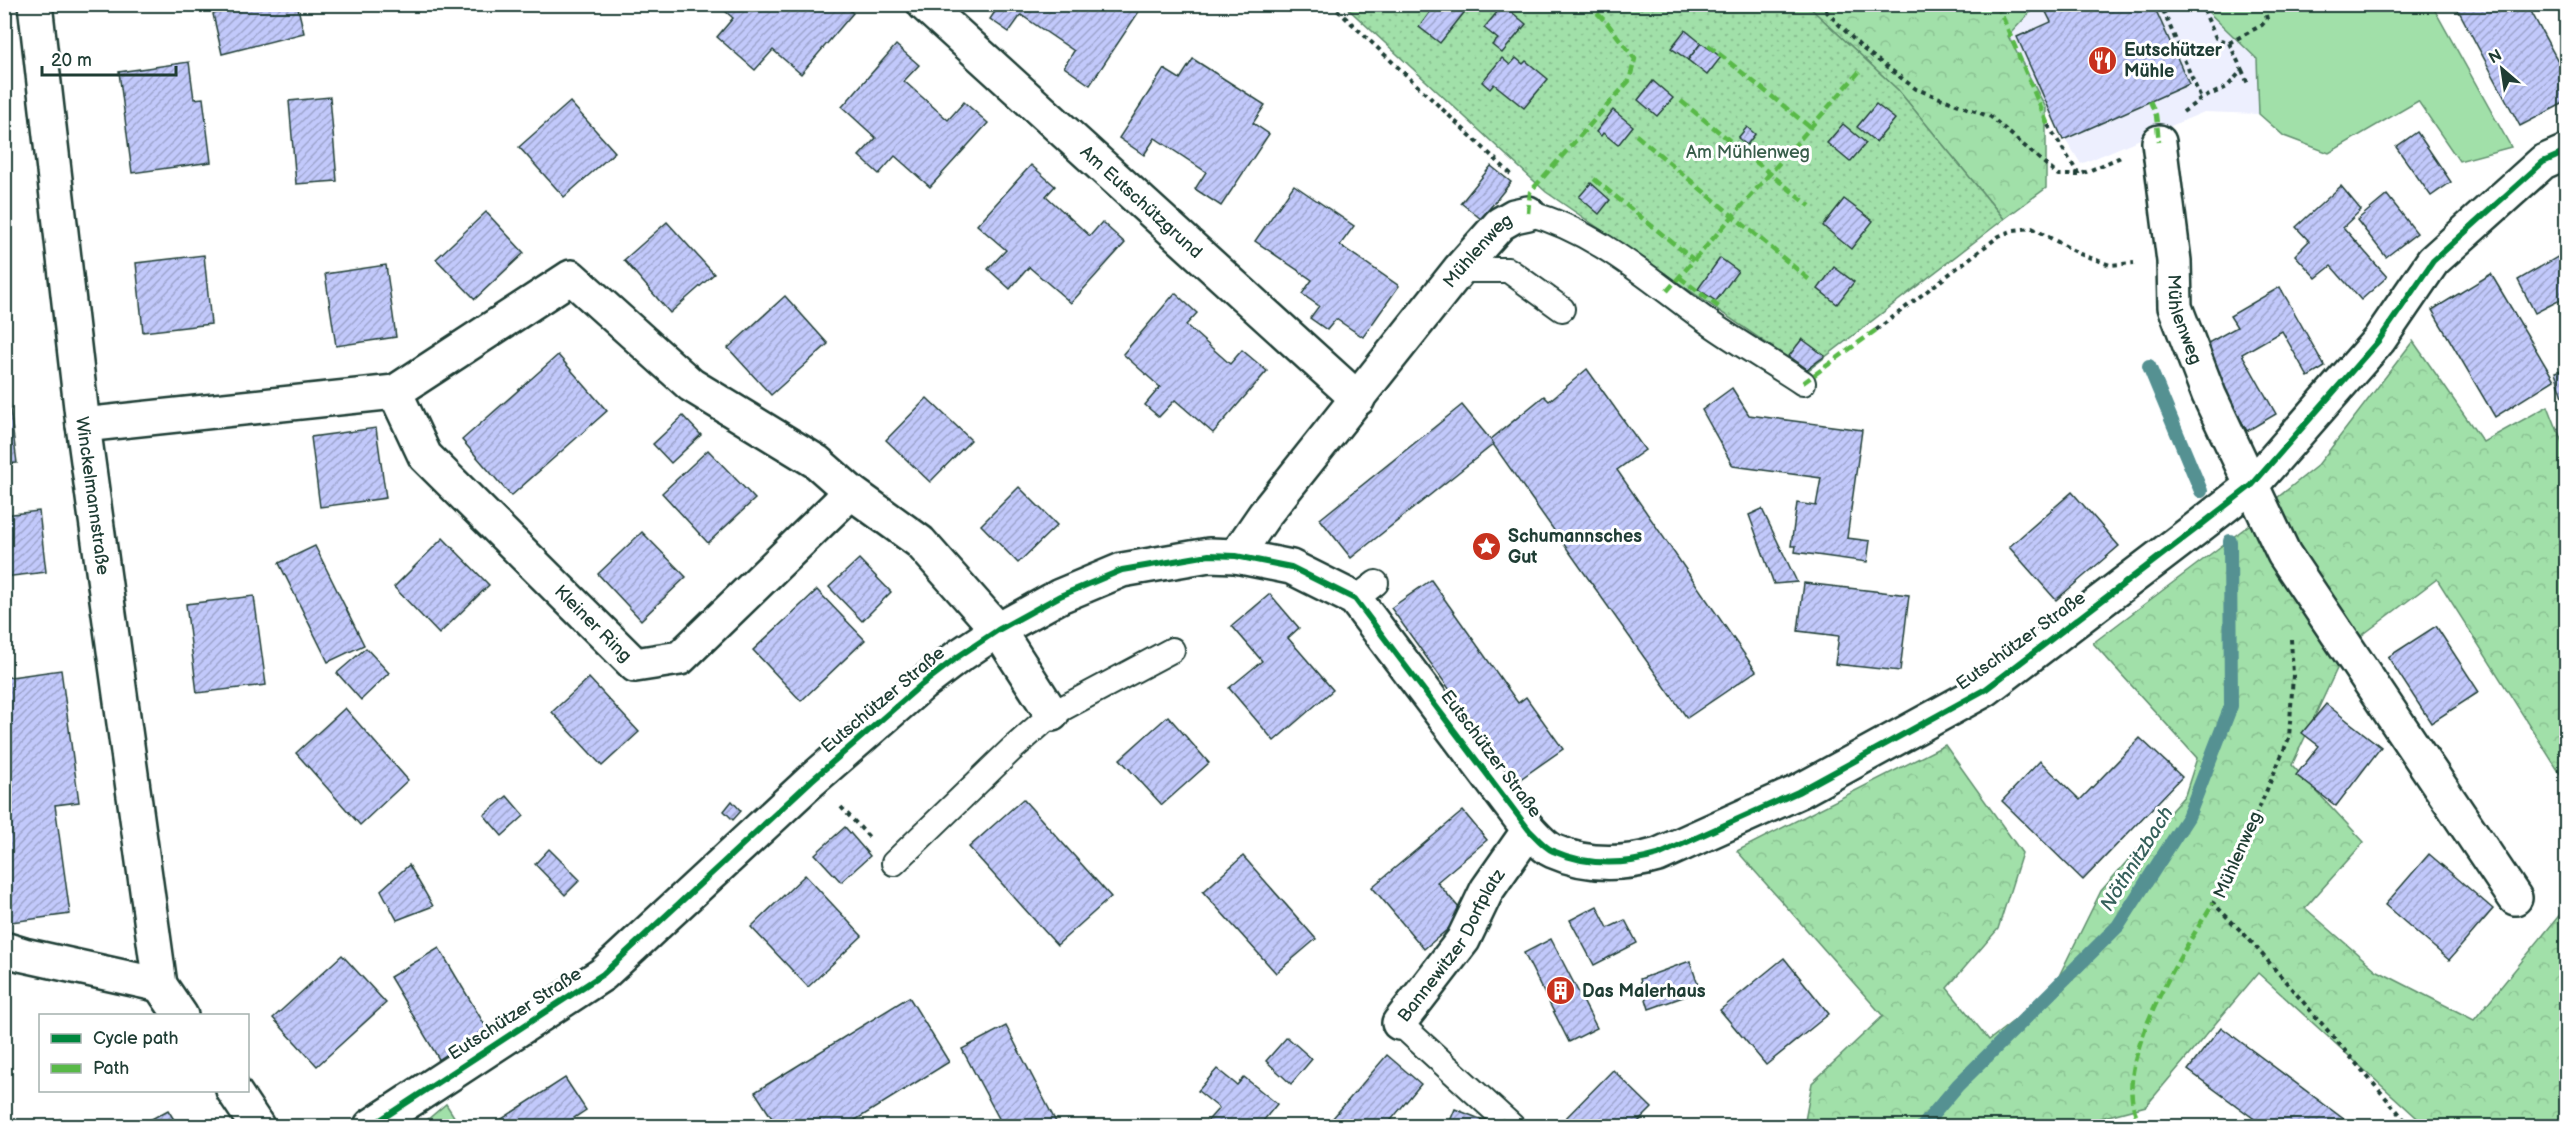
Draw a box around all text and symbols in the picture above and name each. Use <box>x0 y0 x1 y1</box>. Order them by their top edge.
scale bar <box>42 39 176 77</box>
north arrow <box>2472 39 2532 99</box>
place label: Eutschützer Mühle <box>2124 40 2223 82</box>
restaurant icon: Eutschützer Mühle <box>2087 44 2119 76</box>
text: N <box>2486 46 2505 68</box>
text: 20 m <box>51 50 92 71</box>
street label: Am Eutschützgrund <box>1076 141 1207 263</box>
park label: Am Mühlenweg <box>1686 142 1810 163</box>
street label: Mühlenweg <box>1439 209 1516 292</box>
street label: Mühlenweg <box>2164 274 2207 367</box>
street label: Winckelmannstraße <box>72 415 114 576</box>
place label: Schumannsches Gut <box>1508 526 1642 568</box>
place icon: Schumannsches Gut <box>1471 530 1503 562</box>
street label: Kleiner Ring <box>550 581 636 666</box>
street label: Eutschützer Straße <box>1952 587 2090 695</box>
street label: Eutschützer Straße <box>817 642 949 758</box>
street label: Eutschützer Straße <box>1436 686 1546 822</box>
water label: Nöthnitzbach <box>2095 802 2179 916</box>
street label: Mühlenweg <box>2209 808 2267 902</box>
street label: Bannewitzer Dorfplatz <box>1393 864 1509 1026</box>
street label: Eutschützer Straße <box>445 963 586 1065</box>
building icon: Das Malerhaus <box>1545 975 1577 1007</box>
place label: Das Malerhaus <box>1582 981 1706 1002</box>
legend <box>39 1014 249 1092</box>
text: Cycle path <box>93 1028 179 1049</box>
text: Path <box>93 1058 129 1079</box>

